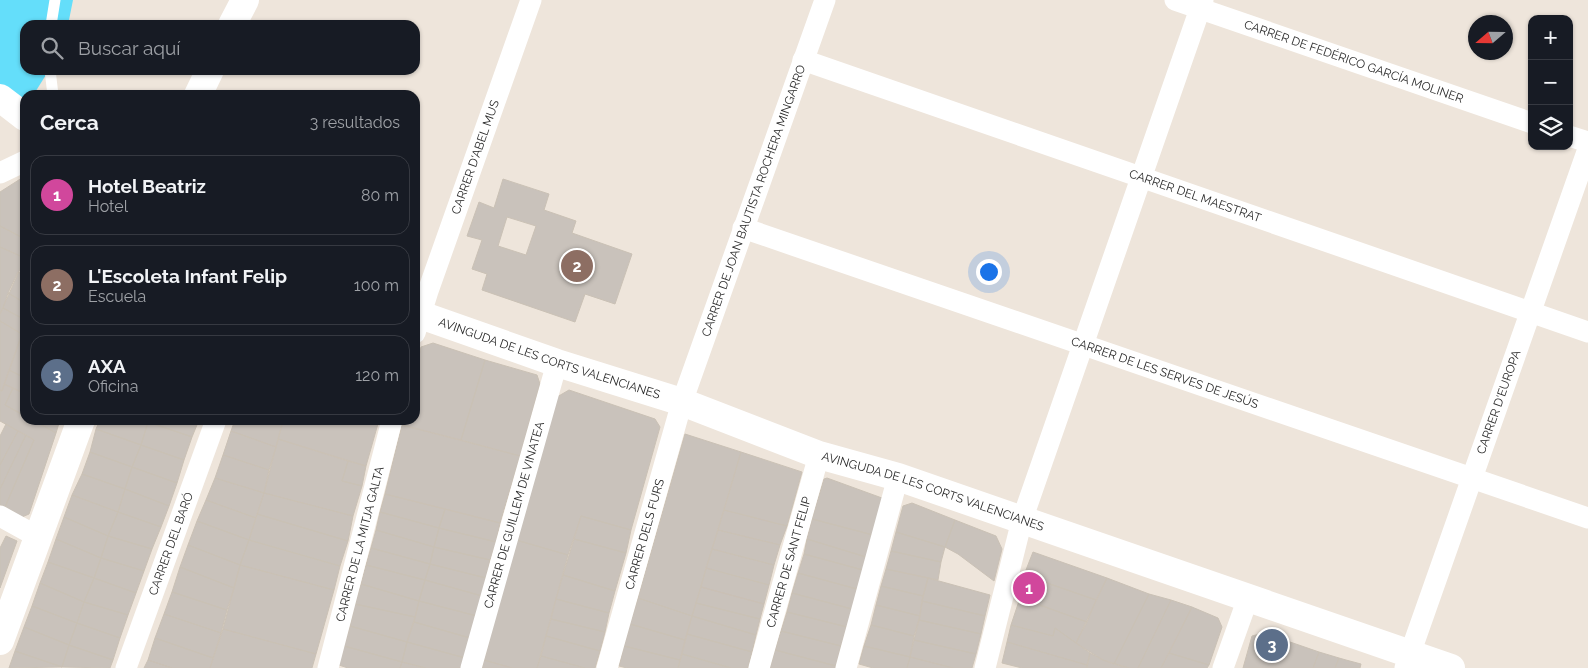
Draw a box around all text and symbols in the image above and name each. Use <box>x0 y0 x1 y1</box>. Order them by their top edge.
north arrow <box>1468 15 1513 60</box>
map controls <box>1528 15 1573 150</box>
button: + <box>1528 15 1573 60</box>
street label: CARRER DE FEDÉRICO GARCÍA MOLINER <box>1242 17 1465 106</box>
search box <box>20 20 420 75</box>
icon: search <box>38 34 66 62</box>
text: Buscar aquí <box>78 37 180 59</box>
button: − <box>1528 60 1573 105</box>
street label: CARRER DE JOAN BAUTISTA ROCHERA MINGARRO <box>699 63 808 338</box>
street label: CARRER D'ABEL MUS <box>449 98 502 216</box>
button: layers <box>1528 105 1573 150</box>
text: Cerca <box>40 110 99 135</box>
text: 3 resultados <box>310 113 400 132</box>
street label: CARRER DEL MAESTRAT <box>1127 167 1264 225</box>
text: Hotel Beatriz <box>88 175 206 197</box>
text: 1 <box>53 186 61 205</box>
text: 80 m <box>361 186 399 205</box>
text: Hotel <box>88 197 128 216</box>
pin: 2 <box>561 247 593 285</box>
your location <box>976 259 1002 285</box>
text: L'Escoleta Infant Felip <box>88 265 287 287</box>
text: 2 <box>52 276 62 295</box>
text: 100 m <box>354 276 399 295</box>
text: Escuela <box>88 287 146 306</box>
street label: AVINGUDA DE LES CORTS VALENCIANES <box>437 315 662 402</box>
street label: CARRER DE LES SERVES DE JESÚS <box>1069 334 1260 411</box>
street label: CARRER D'EUROPA <box>1474 348 1524 456</box>
text: AXA <box>88 355 126 377</box>
text: 3 <box>53 366 61 385</box>
text: 120 m <box>355 366 399 385</box>
text: Oficina <box>88 377 138 396</box>
street label: CARRER DE GUILLEM DE VINATEA <box>481 420 547 610</box>
street label: AVINGUDA DE LES CORTS VALENCIANES <box>820 449 1046 534</box>
street label: CARRER DE LA MITJA GALTA <box>333 465 387 623</box>
street label: CARRER DELS FURS <box>622 477 667 591</box>
street label: CARRER DEL BARÓ <box>146 490 196 597</box>
street label: CARRER DE SANT FELIP <box>764 494 814 629</box>
pin: 1 <box>1013 569 1045 607</box>
pin: 3 <box>1256 626 1288 664</box>

